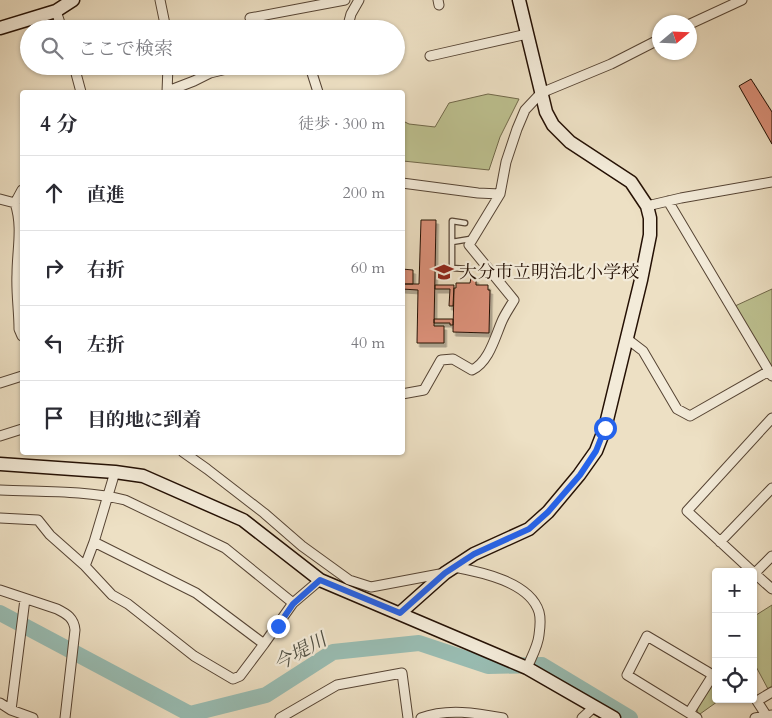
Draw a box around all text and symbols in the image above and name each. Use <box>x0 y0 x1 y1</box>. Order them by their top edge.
north arrow <box>652 15 697 60</box>
search box <box>20 20 405 75</box>
icon: search <box>38 34 66 62</box>
text: ここで検索 <box>78 36 173 62</box>
text: 4 分 <box>40 110 77 139</box>
text: 徒歩 · 300 m <box>298 113 385 135</box>
icon: ahead <box>40 179 68 207</box>
text: 直進 <box>87 182 125 208</box>
text: 200 m <box>343 182 385 204</box>
icon: right <box>40 254 68 282</box>
text: 右折 <box>87 257 125 283</box>
text: 60 m <box>351 257 385 279</box>
place label: 大分市立明治北小学校 <box>459 260 639 285</box>
school or university icon: 大分市立明治北小学校 <box>433 261 455 283</box>
icon: left <box>40 329 68 357</box>
text: 左折 <box>87 332 125 358</box>
text: 40 m <box>351 332 385 354</box>
icon: arrive <box>40 404 68 432</box>
text: 目的地に到着 <box>87 407 201 433</box>
route start <box>594 417 617 440</box>
map controls <box>712 568 757 703</box>
button: + <box>712 568 757 613</box>
button: − <box>712 613 757 658</box>
route end <box>267 615 290 638</box>
water label: 今堤川 <box>269 626 333 677</box>
button: locate <box>712 658 757 703</box>

